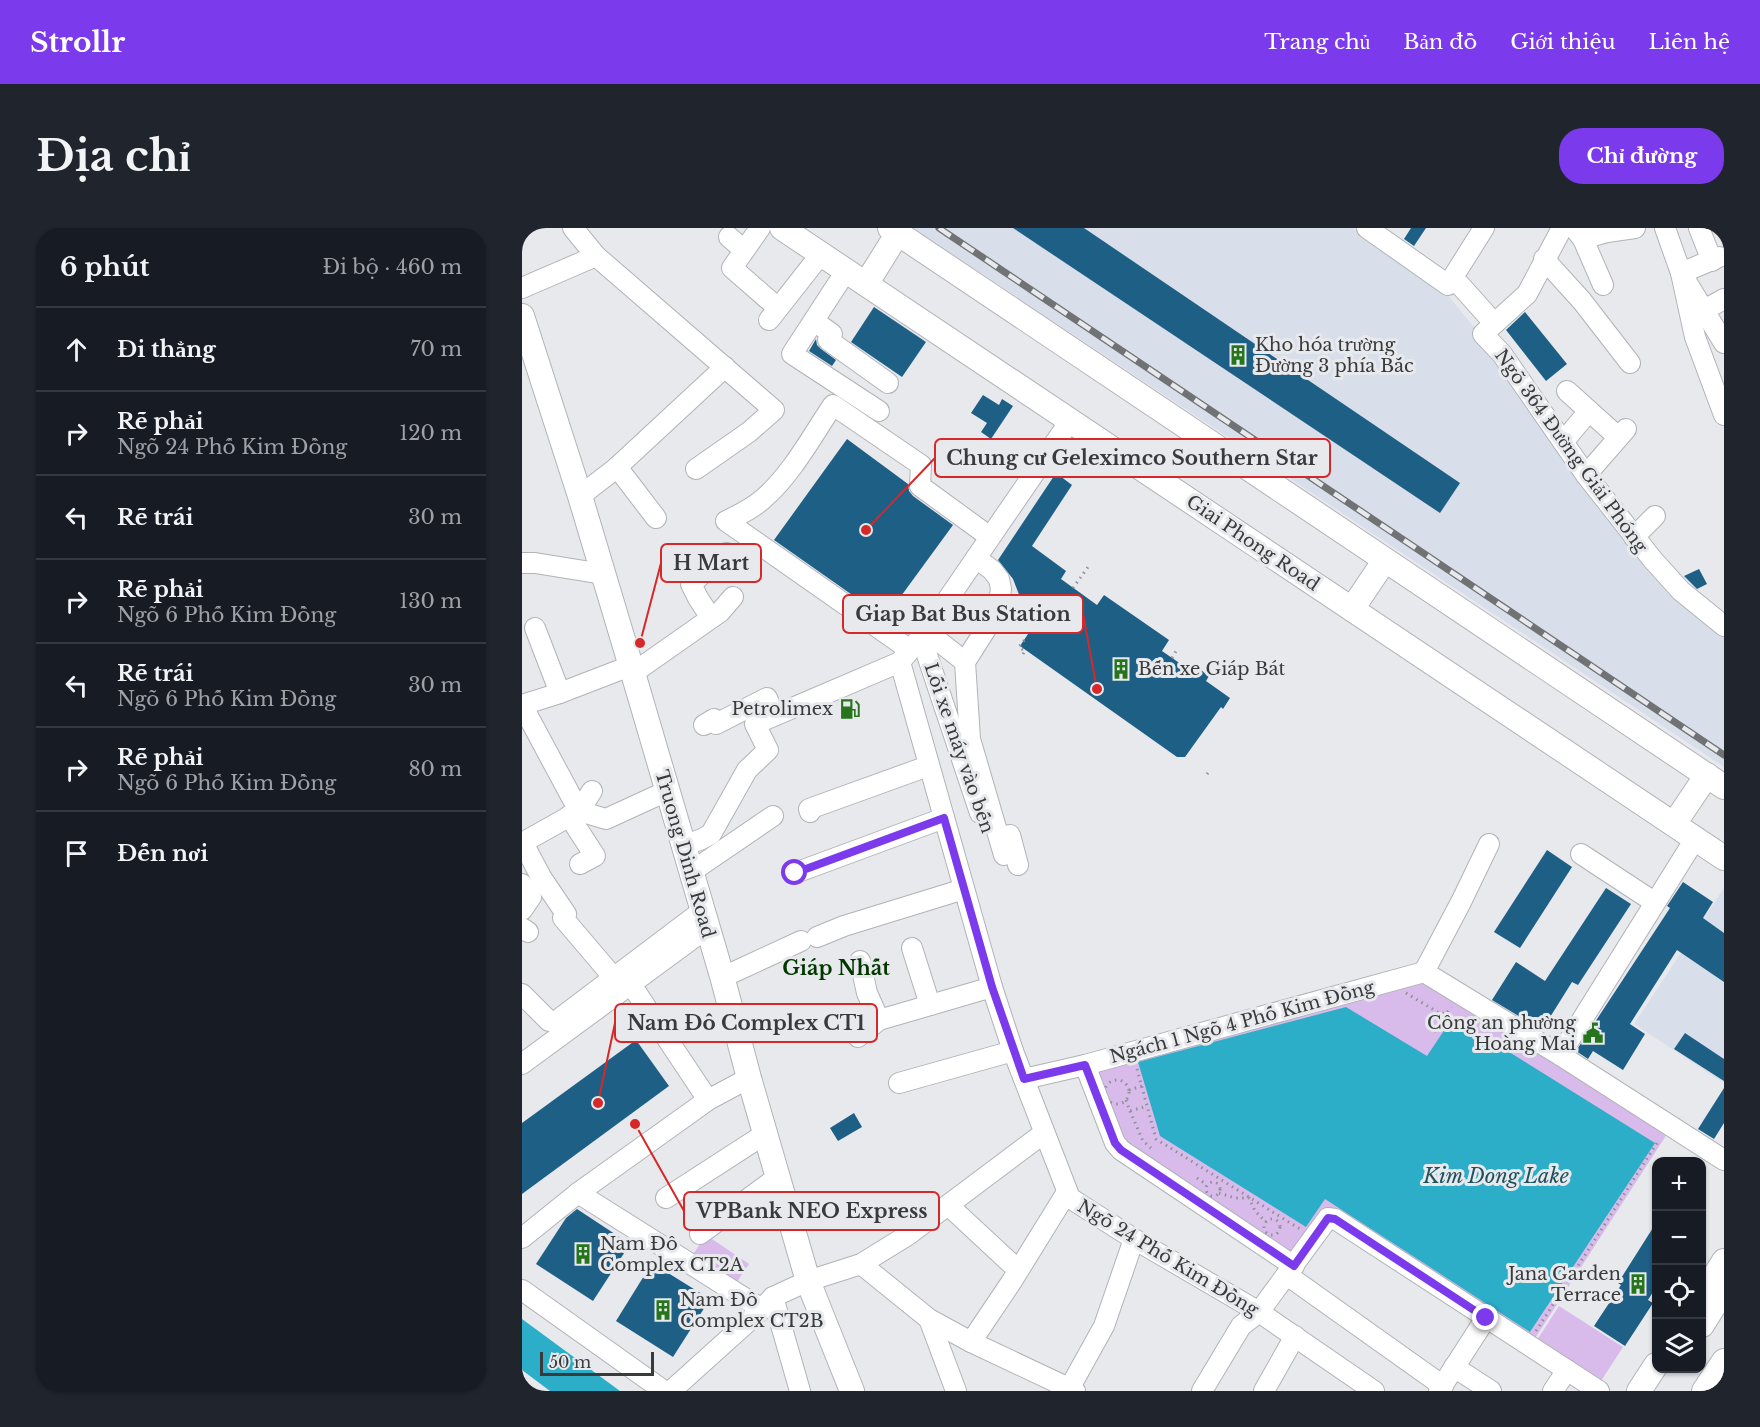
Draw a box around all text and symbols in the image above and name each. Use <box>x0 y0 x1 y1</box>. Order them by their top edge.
text: Strollr <box>30 25 125 60</box>
text: Trang chủ <box>1264 29 1370 55</box>
text: Bản đồ <box>1403 29 1477 55</box>
text: Giới thiệu <box>1510 29 1616 55</box>
text: Liên hệ <box>1649 29 1730 55</box>
button: Chỉ đường <box>1559 128 1724 184</box>
text: Địa chỉ <box>36 130 190 182</box>
text: 6 phút <box>60 251 150 283</box>
text: Đi bộ · 460 m <box>322 255 462 279</box>
icon: ahead <box>60 333 93 366</box>
place label: Kho hóa trường Đường 3 phía Bắc <box>1255 334 1414 377</box>
text: Đi thẳng <box>117 336 216 363</box>
text: 70 m <box>410 337 462 361</box>
building icon: Kho hóa trường Đường 3 phía Bắc <box>1226 343 1250 367</box>
street label: Ngõ 364 Đường Giải Phóng <box>1490 345 1652 557</box>
text: Rẽ phải <box>117 408 204 435</box>
icon: right <box>60 417 93 450</box>
text: 120 m <box>399 421 462 445</box>
text: Ngõ 24 Phố Kim Đồng <box>117 435 347 459</box>
callout: Chung cư Geleximco Southern Star <box>935 439 1330 477</box>
text: Chung cư Geleximco Southern Star <box>946 446 1318 470</box>
street label: Giai Phong Road <box>1182 490 1324 596</box>
icon: left <box>60 501 93 534</box>
text: Rẽ trái <box>117 504 193 531</box>
text: 30 m <box>408 505 462 529</box>
callout: H Mart <box>661 544 761 582</box>
text: H Mart <box>673 551 749 575</box>
text: Rẽ phải <box>117 576 204 603</box>
icon: right <box>60 585 93 618</box>
text: 130 m <box>399 589 462 613</box>
callout: Giap Bat Bus Station <box>843 595 1083 633</box>
text: Giap Bat Bus Station <box>855 602 1071 626</box>
text: Ngõ 6 Phố Kim Đồng <box>117 603 336 627</box>
building icon: Bến xe Giáp Bát <box>1109 657 1133 681</box>
place label: Bến xe Giáp Bát <box>1138 658 1285 680</box>
text: Rẽ trái <box>117 660 193 687</box>
street label: Lối xe máy vào bến <box>920 660 998 836</box>
icon: left <box>60 669 93 702</box>
text: 30 m <box>408 673 462 697</box>
text: Ngõ 6 Phố Kim Đồng <box>117 687 336 711</box>
fuel station icon: Petrolimex <box>838 697 862 721</box>
place label: Petrolimex <box>731 698 833 720</box>
text: Rẽ phải <box>117 744 204 771</box>
icon: right <box>60 753 93 786</box>
text: 80 m <box>408 757 462 781</box>
street label: Truong Dinh Road <box>650 768 720 940</box>
text: Ngõ 6 Phố Kim Đồng <box>117 771 336 795</box>
icon: arrive <box>60 837 93 870</box>
text: Đến nơi <box>117 840 208 867</box>
route start <box>781 859 807 885</box>
district label: Giáp Nhất <box>782 956 890 980</box>
street label: Ngách 1 Ngõ 4 Phố Kim Đồng <box>1107 976 1377 1068</box>
callout: Nam Đô Complex CT1 <box>615 1004 877 1042</box>
text: Nam Đô Complex CT1 <box>627 1011 865 1035</box>
place label: Công an phường Hoàng Mai <box>1427 1012 1576 1055</box>
public building icon: Công an phường Hoàng Mai <box>1581 1021 1605 1045</box>
map controls <box>1652 1157 1706 1373</box>
button: + <box>1652 1157 1706 1211</box>
water label: Kim Dong Lake <box>1422 1164 1569 1188</box>
callout: VPBank NEO Express <box>684 1192 939 1230</box>
street label: Ngõ 24 Phố Kim Đồng <box>1073 1195 1263 1321</box>
text: VPBank NEO Express <box>695 1199 928 1223</box>
button: − <box>1652 1211 1706 1265</box>
place label: Nam Đô Complex CT2A <box>600 1233 745 1276</box>
building icon: Nam Đô Complex CT2A <box>571 1242 595 1266</box>
place label: Jana Garden Terrace <box>1506 1263 1621 1306</box>
button: locate <box>1652 1265 1706 1319</box>
building icon: Jana Garden Terrace <box>1626 1272 1650 1296</box>
place label: Nam Đô Complex CT2B <box>680 1289 823 1332</box>
building icon: Nam Đô Complex CT2B <box>651 1298 675 1322</box>
route end <box>1472 1304 1498 1330</box>
button: layers <box>1652 1319 1706 1373</box>
scale bar <box>540 1349 654 1376</box>
text: 50 m <box>549 1352 591 1372</box>

